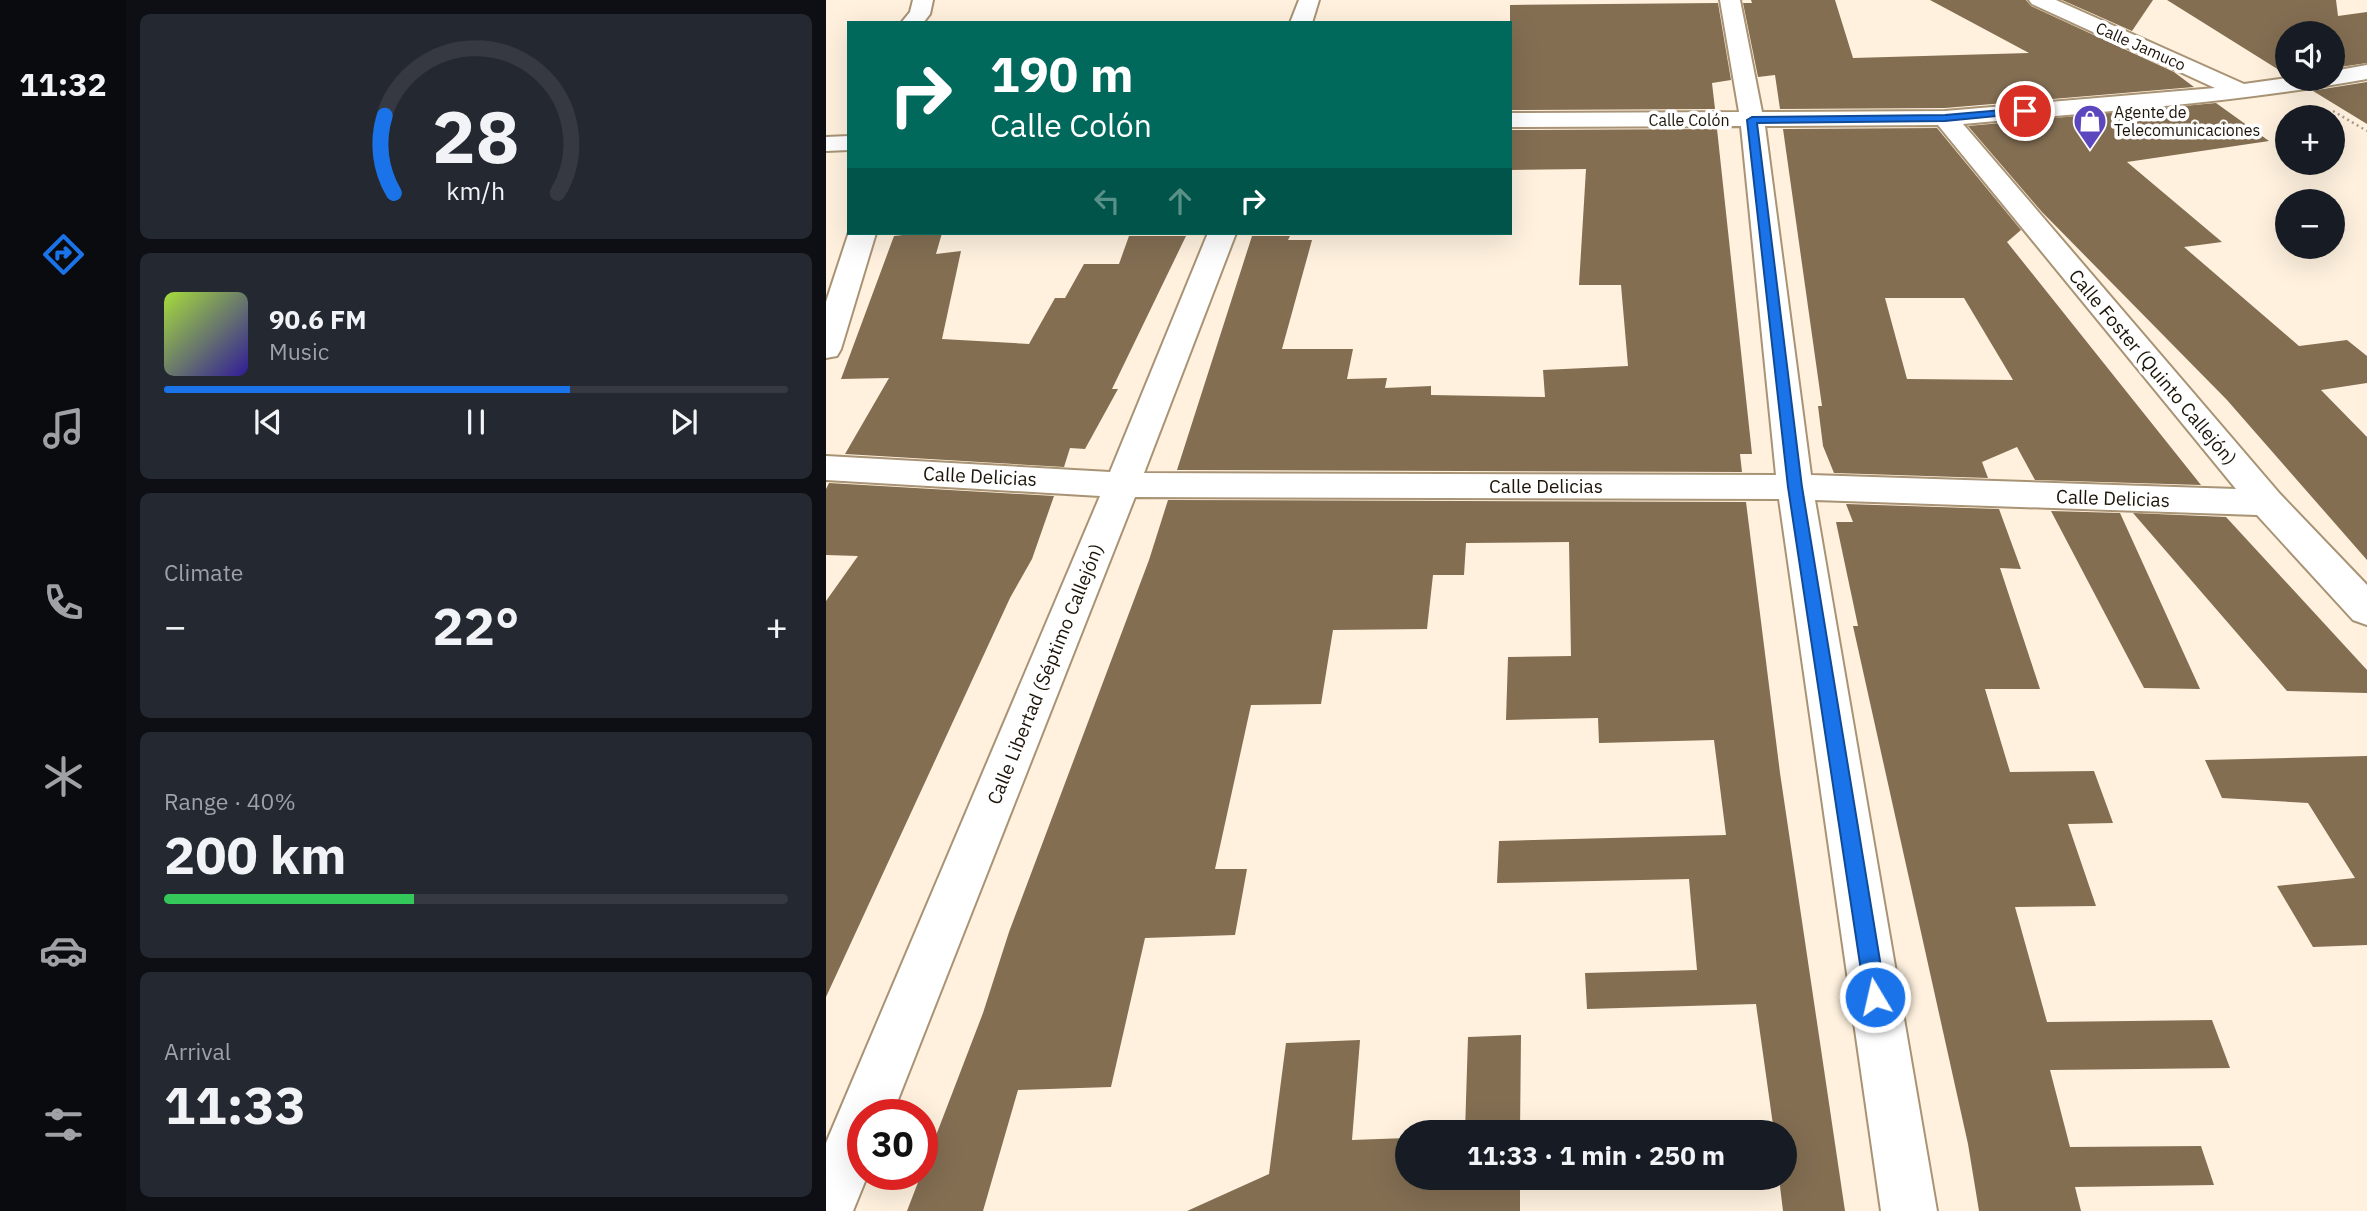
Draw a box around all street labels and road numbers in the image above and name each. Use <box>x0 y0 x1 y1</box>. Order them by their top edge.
street label: Calle Jamuco <box>2093 17 2189 75</box>
street label: Calle Colón <box>1649 110 1729 130</box>
street label: Calle Foster (Quinto Callejón) <box>2064 264 2242 470</box>
street label: Calle Delicias <box>922 461 1038 491</box>
street label: Calle Delicias <box>1489 474 1603 498</box>
street label: Calle Delicias <box>2056 484 2170 512</box>
street label: Calle Libertad (Séptimo Callejón) <box>982 540 1108 808</box>

